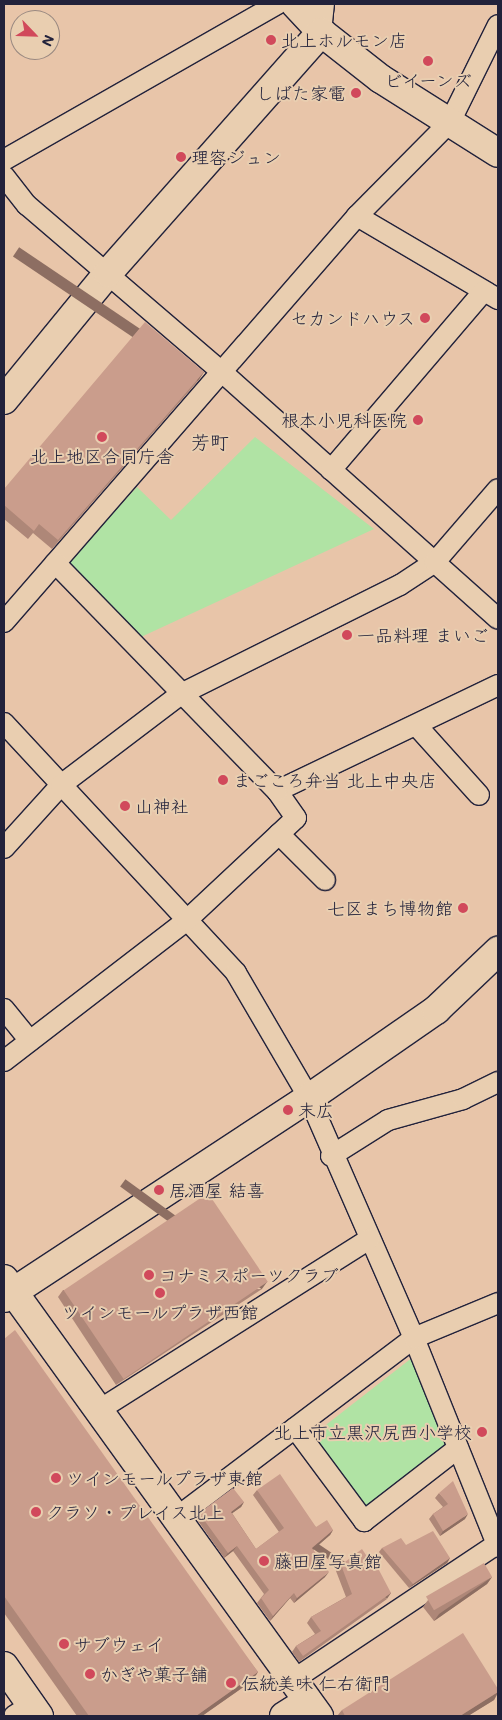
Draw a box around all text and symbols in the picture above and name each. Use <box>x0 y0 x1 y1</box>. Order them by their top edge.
north arrow <box>10 10 60 60</box>
place label: 北上ホルモン店 <box>281 29 407 51</box>
text: N <box>37 32 59 50</box>
marker: 北上ホルモン店 <box>265 34 277 46</box>
marker: ビイーンズ <box>422 55 434 67</box>
place label: ビイーンズ <box>384 69 472 91</box>
place label: しばた家電 <box>256 82 346 104</box>
marker: しばた家電 <box>350 87 362 99</box>
place label: 理容ジュン <box>191 146 281 168</box>
marker: 理容ジュン <box>175 151 187 163</box>
place label: セカンドハウス <box>289 307 415 329</box>
marker: セカンドハウス <box>419 312 431 324</box>
place label: 根本小児科医院 <box>281 409 407 431</box>
marker: 根本小児科医院 <box>411 413 425 427</box>
marker: 北上地区合同庁舎 <box>96 431 108 443</box>
district label: 芳町 <box>191 431 229 453</box>
place label: 北上地区合同庁舎 <box>30 445 174 467</box>
place label: 一品料理 まいご <box>357 624 489 646</box>
marker: 一品料理 まいご <box>341 629 353 641</box>
place label: まごころ弁当 北上中央店 <box>233 769 437 791</box>
marker: まごころ弁当 北上中央店 <box>217 774 229 786</box>
place label: 山神社 <box>135 795 189 817</box>
marker: 山神社 <box>119 800 131 812</box>
place label: 七区まち博物館 <box>327 897 453 919</box>
marker: 七区まち博物館 <box>457 902 469 914</box>
place label: 末広 <box>298 1099 334 1121</box>
marker: 末広 <box>282 1104 294 1116</box>
place label: 居酒屋 結喜 <box>169 1179 265 1201</box>
marker: 居酒屋 結喜 <box>153 1184 165 1196</box>
place label: コナミスポーツクラブ <box>159 1264 339 1286</box>
marker: コナミスポーツクラブ <box>143 1269 155 1281</box>
marker: ツインモールプラザ西館 <box>154 1287 166 1299</box>
place label: ツインモールプラザ西館 <box>61 1301 259 1323</box>
place label: 北上市立黒沢尻西小学校 <box>274 1421 472 1443</box>
marker: 北上市立黒沢尻西小学校 <box>476 1426 488 1438</box>
place label: ツインモールプラザ東館 <box>66 1467 264 1489</box>
marker: ツインモールプラザ東館 <box>50 1472 62 1484</box>
place label: クラソ・プレイス北上 <box>46 1501 226 1523</box>
marker: クラソ・プレイス北上 <box>30 1506 42 1518</box>
place label: 藤田屋写真館 <box>274 1550 382 1572</box>
marker: 藤田屋写真館 <box>258 1555 270 1567</box>
place label: サブウェイ <box>74 1633 164 1655</box>
marker: サブウェイ <box>58 1638 70 1650</box>
place label: かぎや菓子舗 <box>100 1663 208 1685</box>
marker: かぎや菓子舗 <box>84 1668 96 1680</box>
place label: 伝統美味 仁右衛門 <box>241 1672 391 1694</box>
marker: 伝統美味 仁右衛門 <box>225 1677 237 1689</box>

